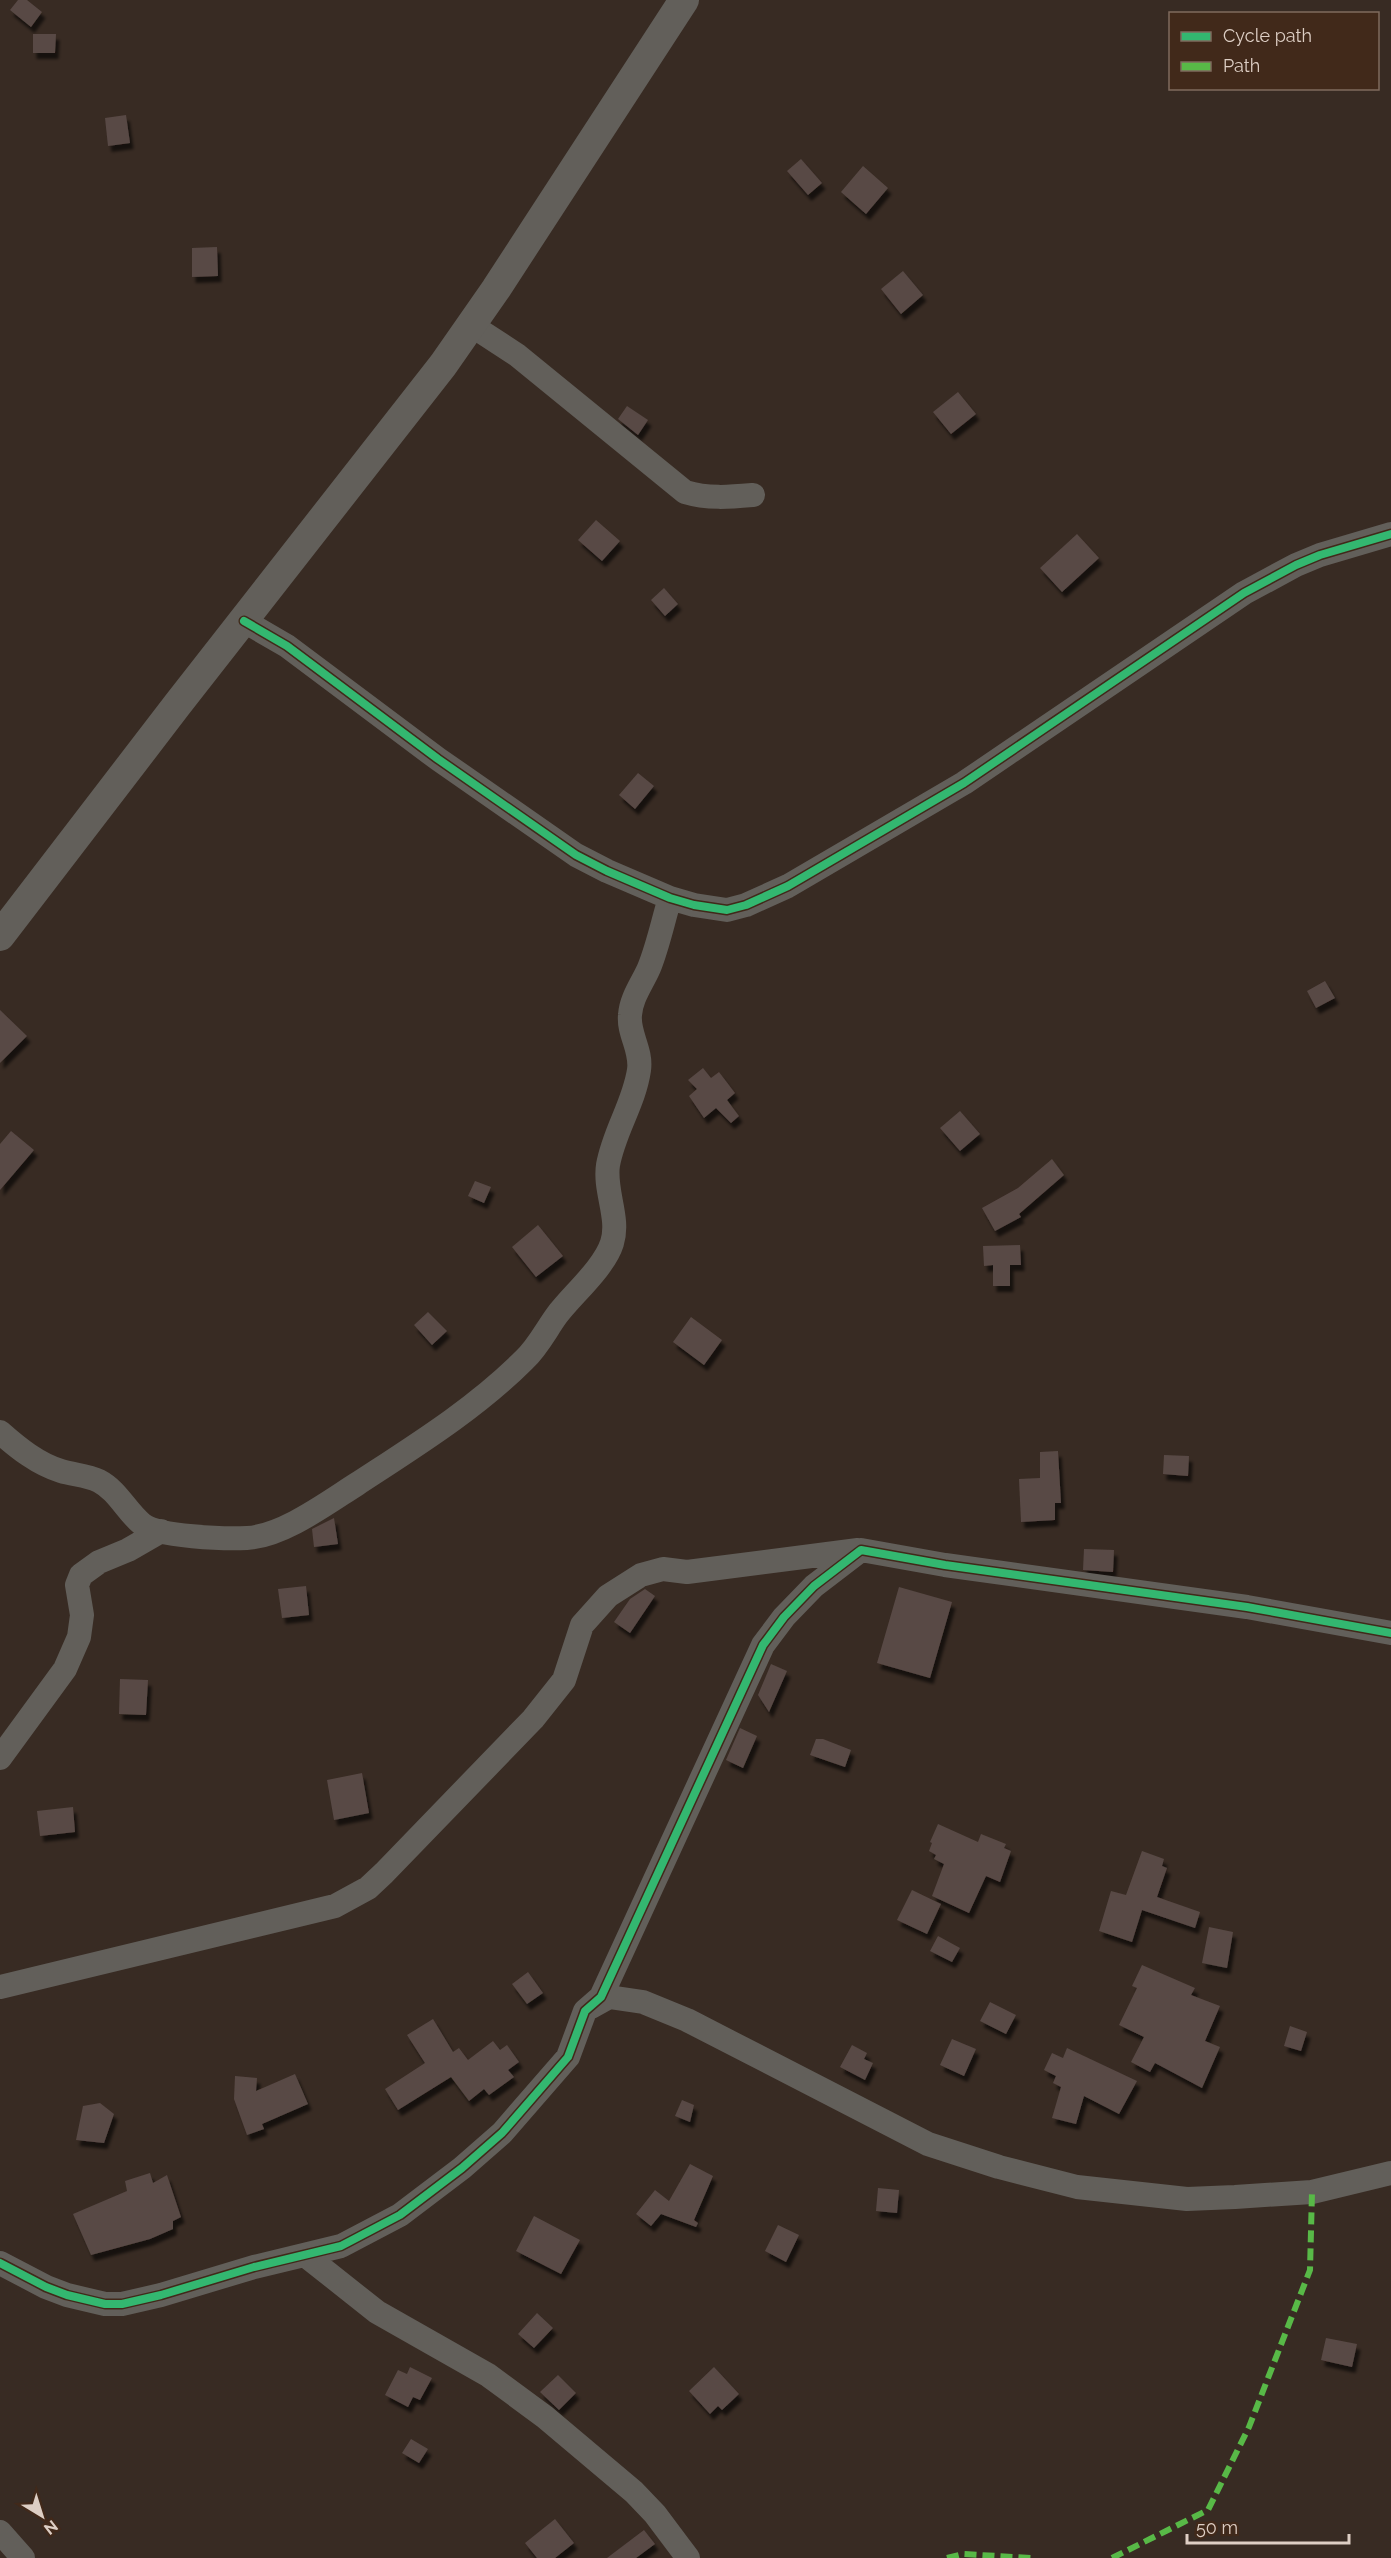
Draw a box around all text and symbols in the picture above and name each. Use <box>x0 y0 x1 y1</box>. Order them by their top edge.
legend <box>1169 12 1379 90</box>
text: Cycle path <box>1223 25 1312 46</box>
text: Path <box>1223 55 1260 76</box>
north arrow <box>12 2486 72 2546</box>
scale bar <box>1187 2507 1349 2545</box>
text: N <box>40 2516 62 2539</box>
text: 50 m <box>1196 2517 1238 2538</box>

